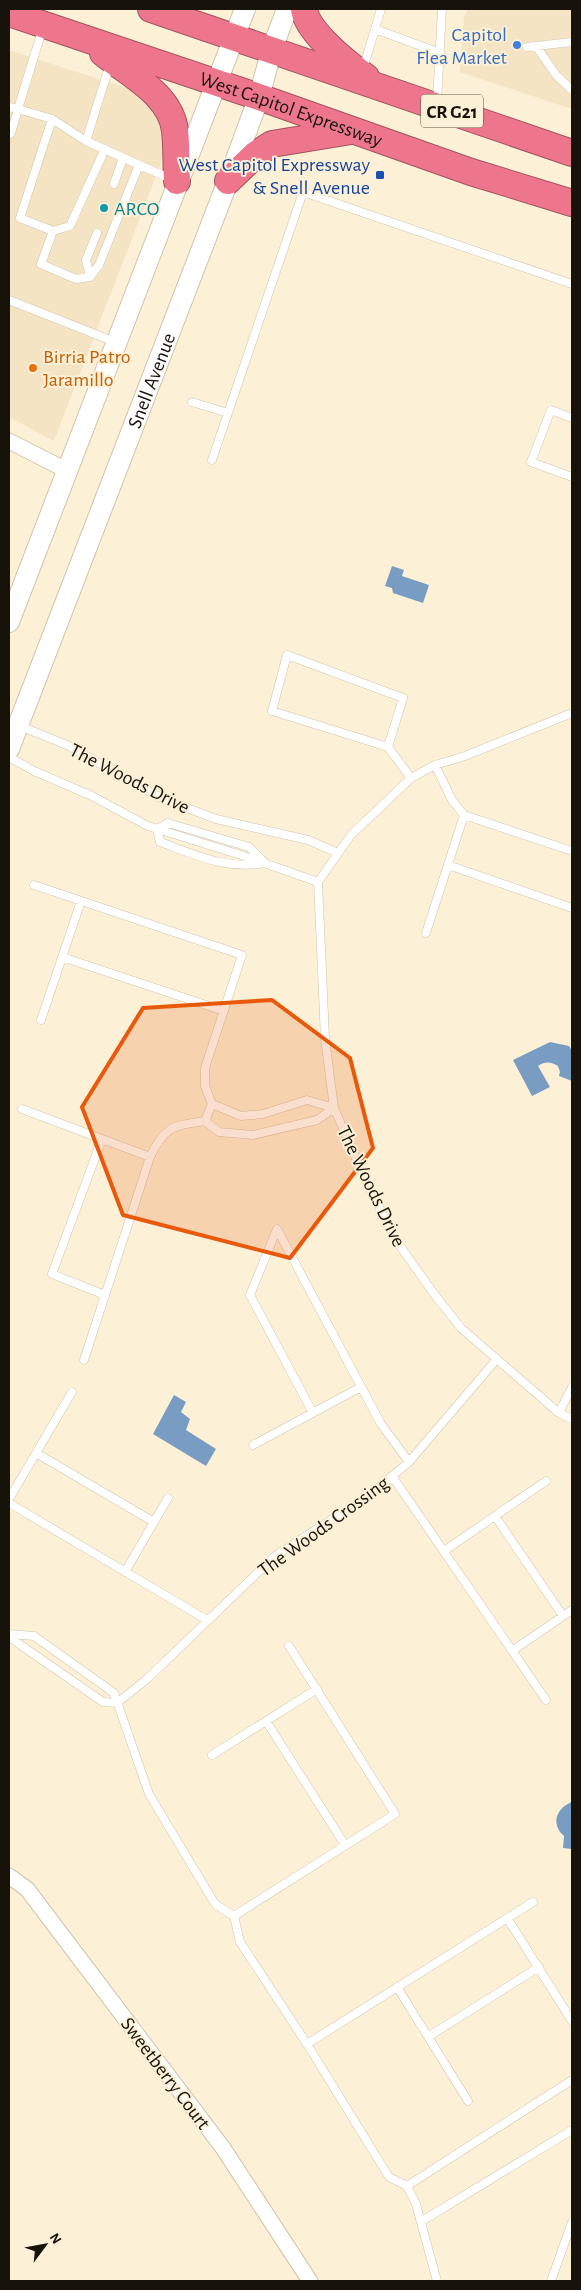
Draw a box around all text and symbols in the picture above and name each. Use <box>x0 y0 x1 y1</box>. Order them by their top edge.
place label: Capitol Flea Market <box>416 25 508 68</box>
marker: Capitol Flea Market <box>511 39 523 51</box>
street label: West Capitol Expressway <box>197 69 385 151</box>
road number: CR G21 <box>421 94 483 128</box>
place label: West Capitol Expressway & Snell Avenue <box>178 155 370 198</box>
marker: West Capitol Expressway & Snell Avenue <box>374 169 386 181</box>
place label: ARCO <box>114 199 160 219</box>
marker: ARCO <box>98 202 110 214</box>
street label: Snell Avenue <box>125 330 179 431</box>
place label: Birria Patro Jaramillo <box>43 347 131 390</box>
marker: Birria Patro Jaramillo <box>27 362 39 374</box>
street label: The Woods Drive <box>66 740 193 818</box>
street label: The Woods Drive <box>333 1123 409 1250</box>
street label: The Woods Crossing <box>255 1473 393 1581</box>
street label: Sweetberry Court <box>117 2014 214 2134</box>
north arrow <box>20 2220 70 2270</box>
text: N <box>47 2231 64 2246</box>

